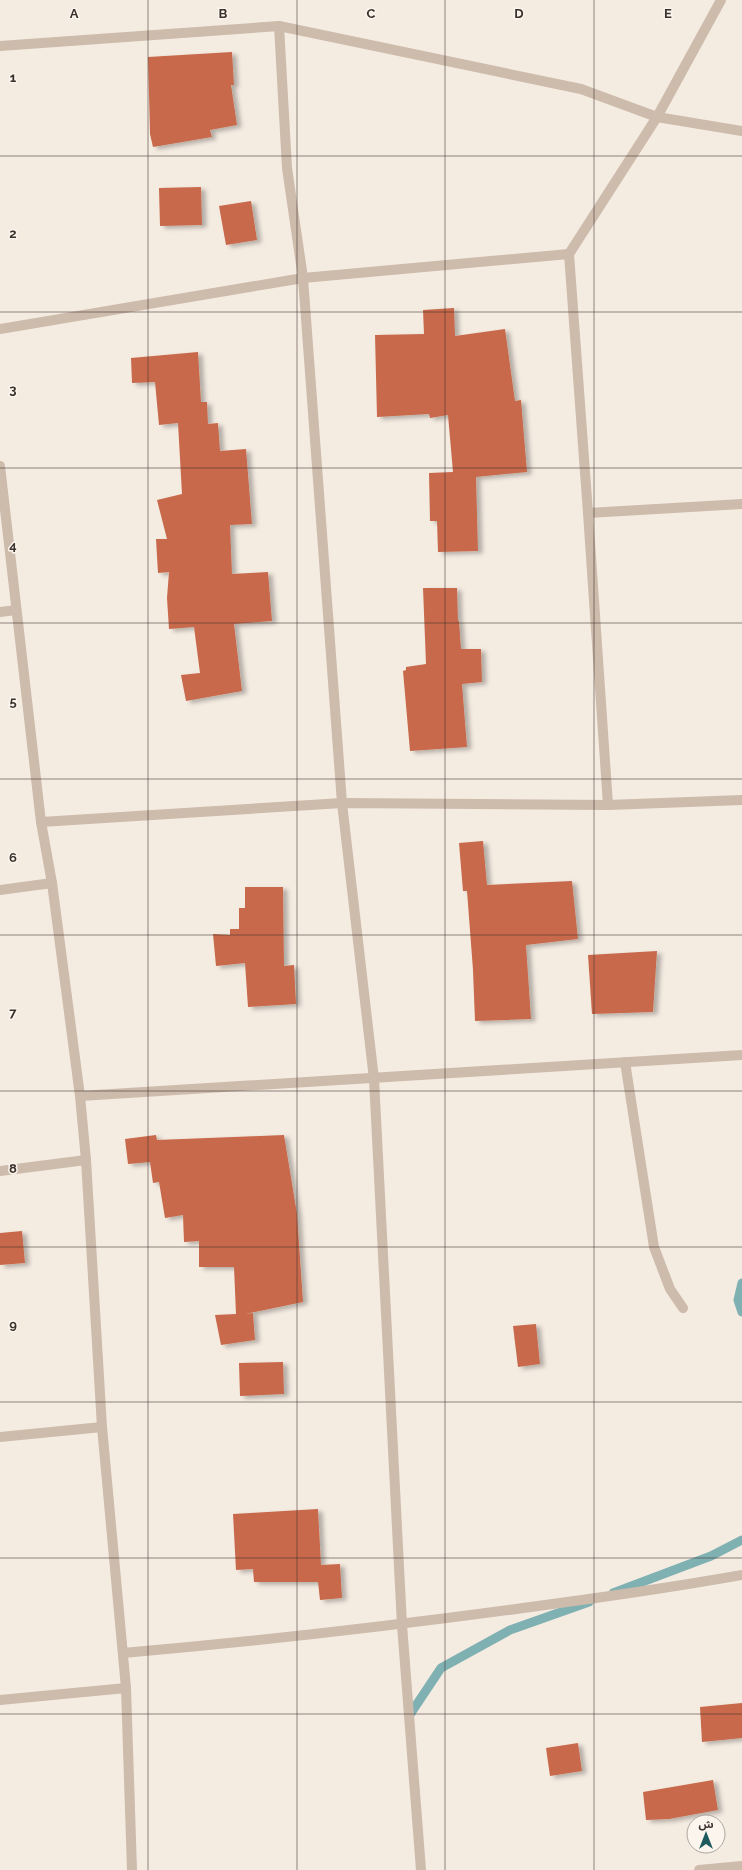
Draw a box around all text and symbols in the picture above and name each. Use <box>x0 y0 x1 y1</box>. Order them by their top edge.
text: A <box>70 6 79 21</box>
text: B <box>219 6 228 21</box>
text: C <box>367 6 376 21</box>
text: D <box>514 6 524 21</box>
text: E <box>664 6 672 21</box>
text: 1 <box>10 70 17 85</box>
text: 2 <box>9 226 17 241</box>
text: 3 <box>9 382 17 397</box>
text: 4 <box>9 538 17 553</box>
text: 5 <box>9 694 17 709</box>
text: 6 <box>9 850 17 865</box>
text: 7 <box>9 1005 17 1020</box>
text: 8 <box>9 1161 17 1176</box>
text: 9 <box>9 1317 17 1332</box>
north arrow <box>686 1814 726 1854</box>
text: ش <box>698 1818 714 1831</box>

